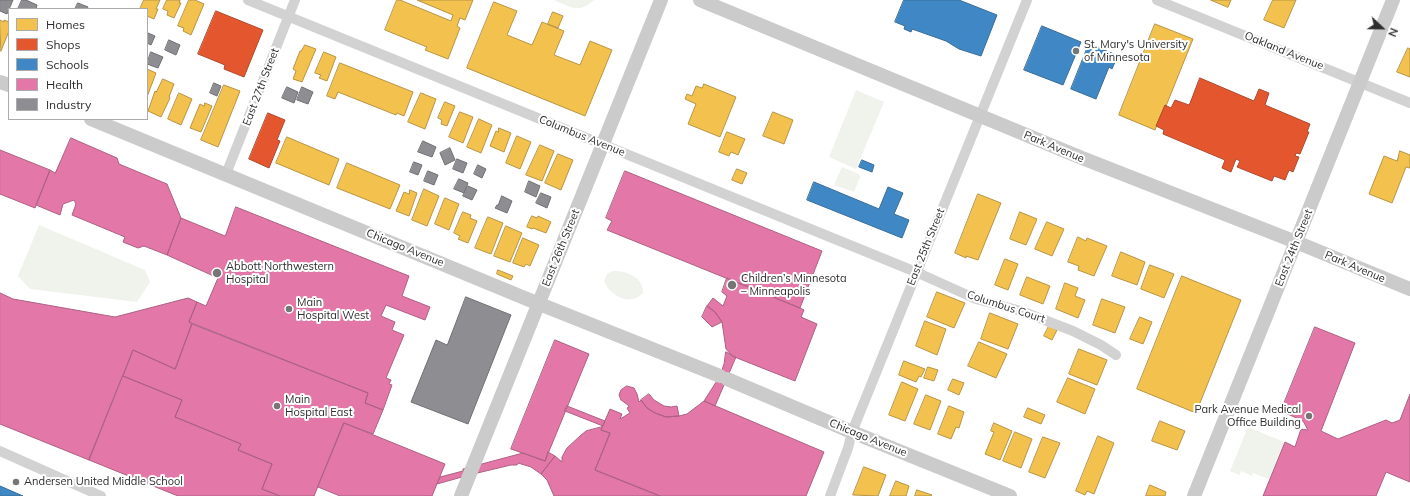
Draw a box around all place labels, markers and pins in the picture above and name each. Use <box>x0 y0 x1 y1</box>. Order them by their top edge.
place label: St. Mary's University of Minnesota <box>1084 38 1188 64</box>
marker: St. Mary's University of Minnesota <box>1071 46 1081 56</box>
place label: Abbott Northwestern Hospital <box>226 260 334 286</box>
marker: Abbott Northwestern Hospital <box>211 267 223 279</box>
place label: Children’s Minnesota – Minneapolis <box>741 272 847 298</box>
marker: Children’s Minnesota – Minneapolis <box>726 279 738 291</box>
place label: Main Hospital West <box>297 296 369 322</box>
marker: Main Hospital West <box>284 304 294 314</box>
place label: Main Hospital East <box>285 393 353 419</box>
marker: Main Hospital East <box>272 401 282 411</box>
place label: Park Avenue Medical Office Building <box>1195 403 1301 429</box>
marker: Park Avenue Medical Office Building <box>1304 411 1314 421</box>
place label: Andersen United Middle School <box>24 475 183 489</box>
marker: Andersen United Middle School <box>11 477 21 487</box>

